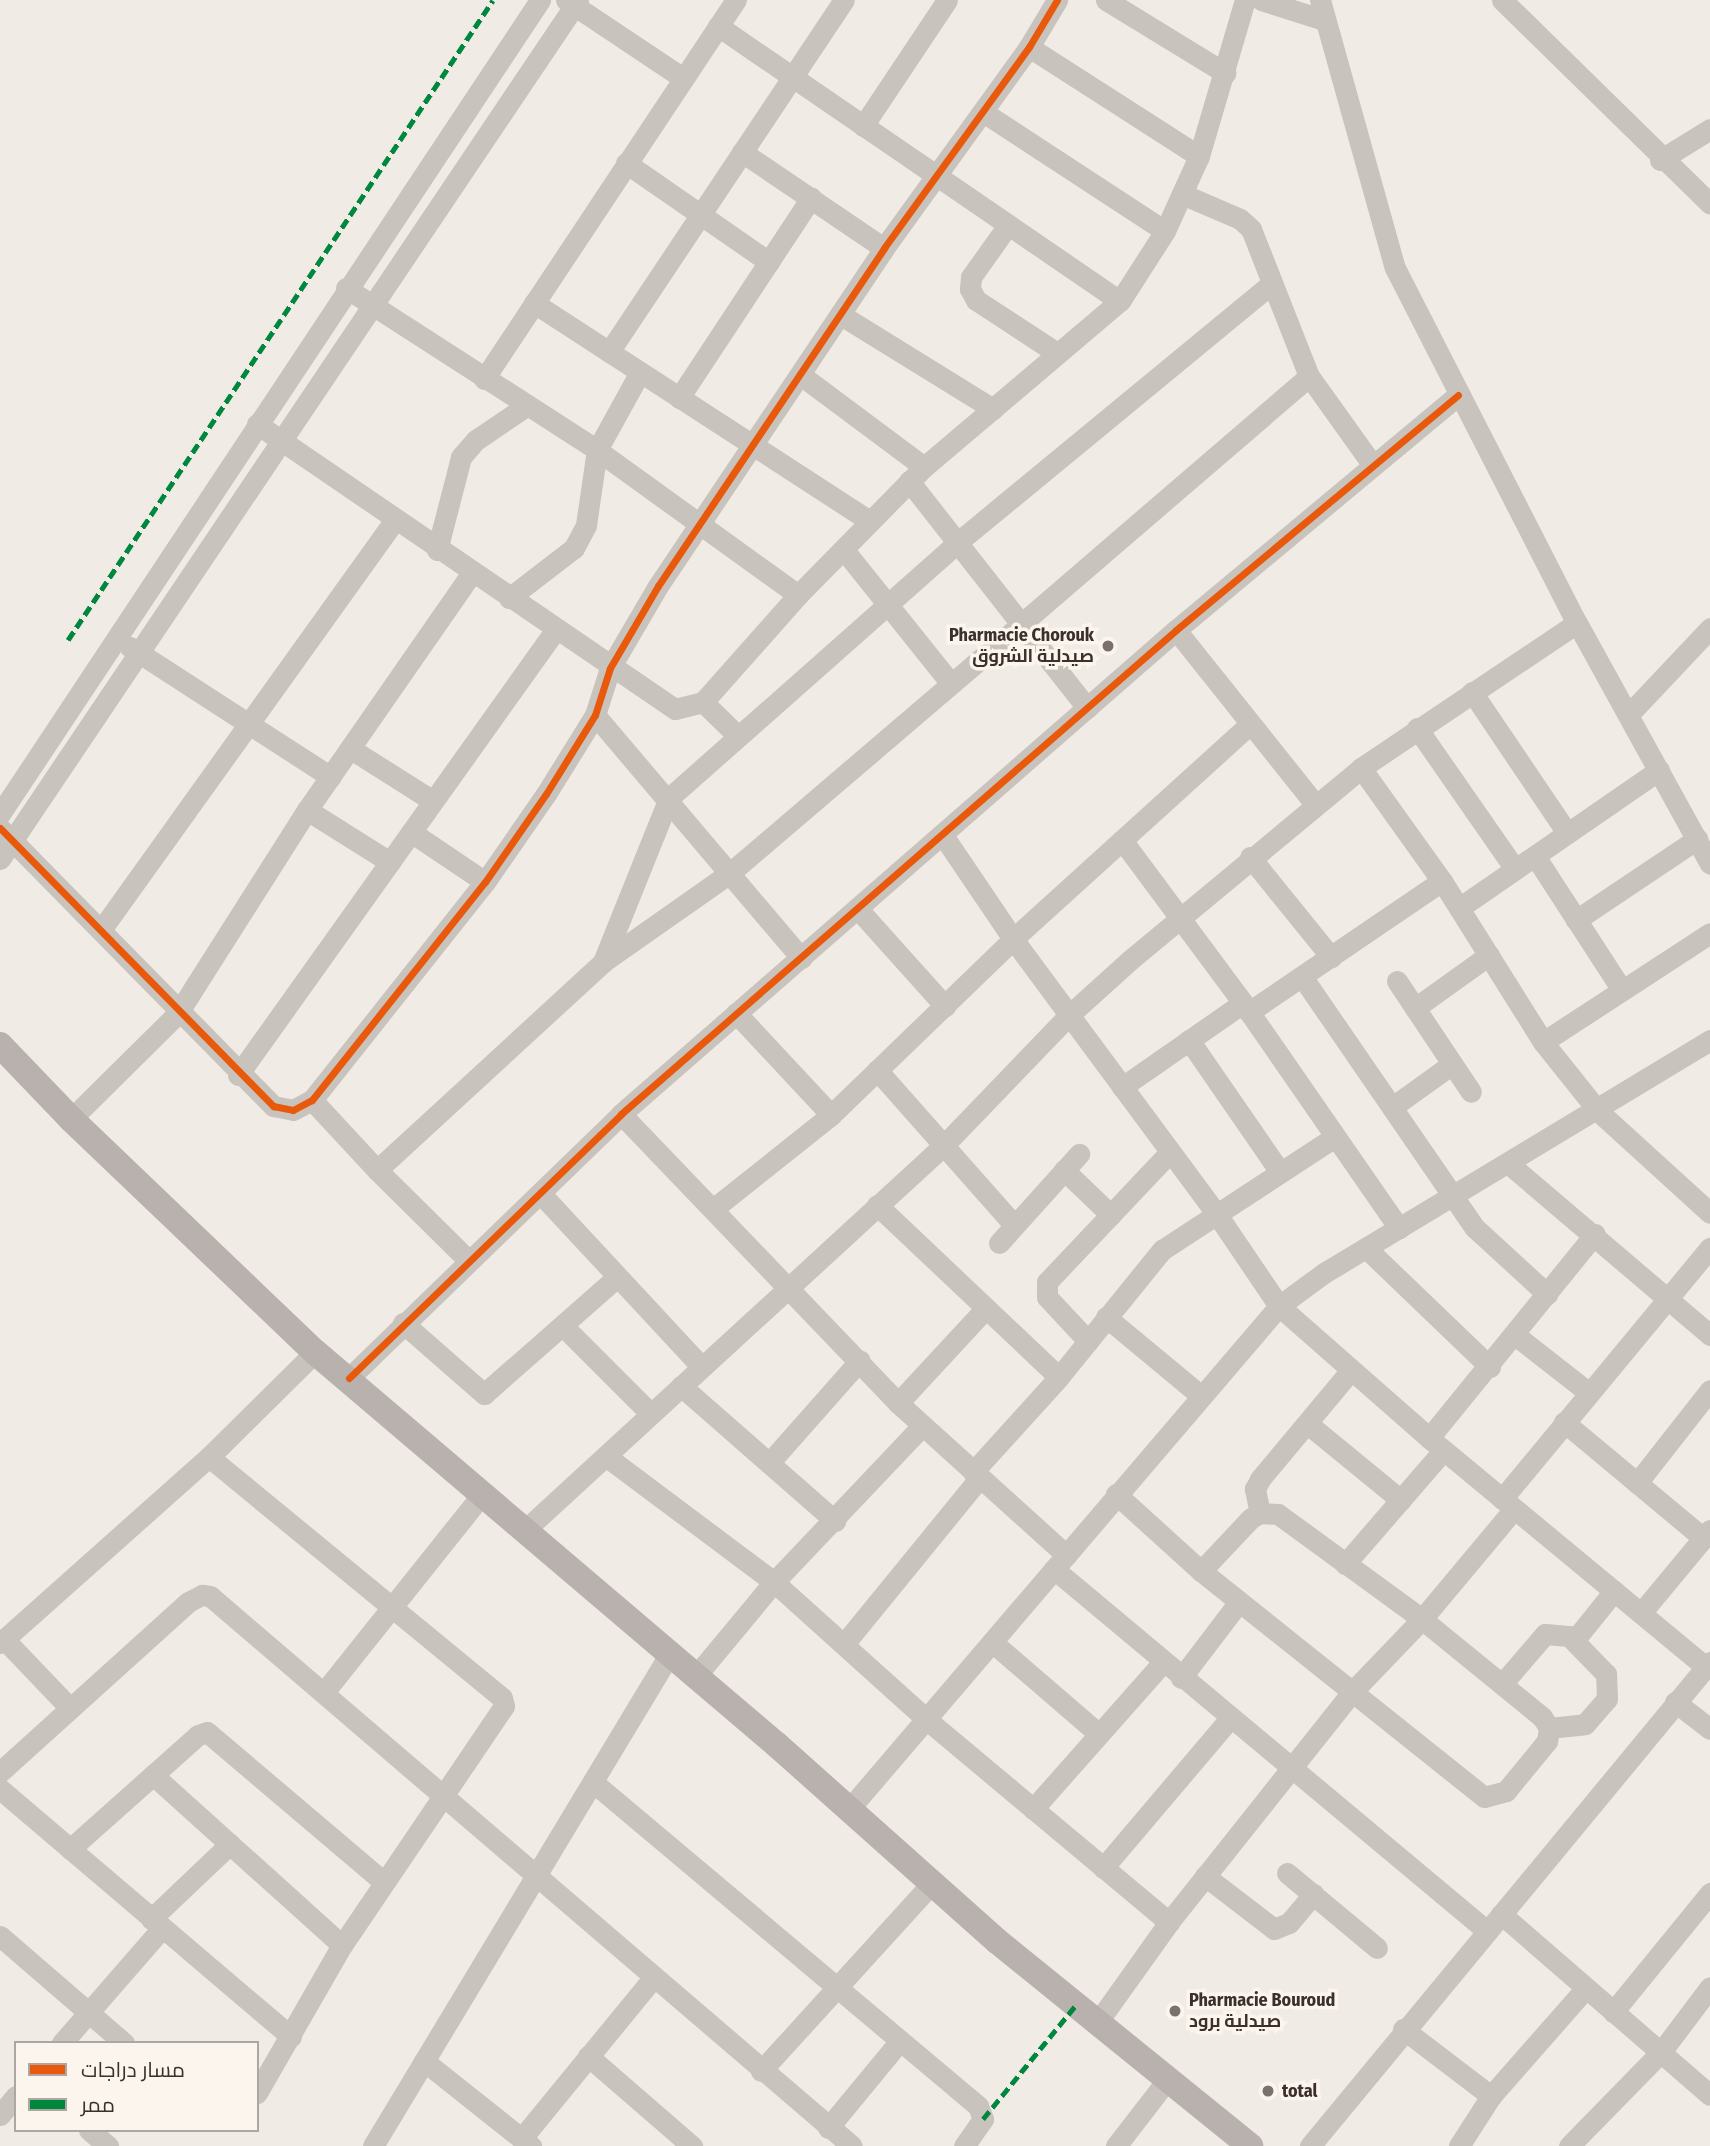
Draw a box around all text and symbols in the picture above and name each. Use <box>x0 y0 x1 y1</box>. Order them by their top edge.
place label: Pharmacie Chorouk صيدلية الشروق <box>949 625 1094 668</box>
marker: Pharmacie Chorouk صيدلية الشروق <box>1100 638 1116 654</box>
place label: Pharmacie Bouroud صيدلية برود <box>1189 1990 1335 2032</box>
marker: Pharmacie Bouroud صيدلية برود <box>1167 2003 1183 2019</box>
legend <box>14 2041 259 2132</box>
text: مسار دراجات <box>81 2057 185 2083</box>
place label: total <box>1282 2080 1317 2102</box>
marker: total <box>1260 2083 1276 2099</box>
text: ممر <box>81 2092 115 2118</box>

